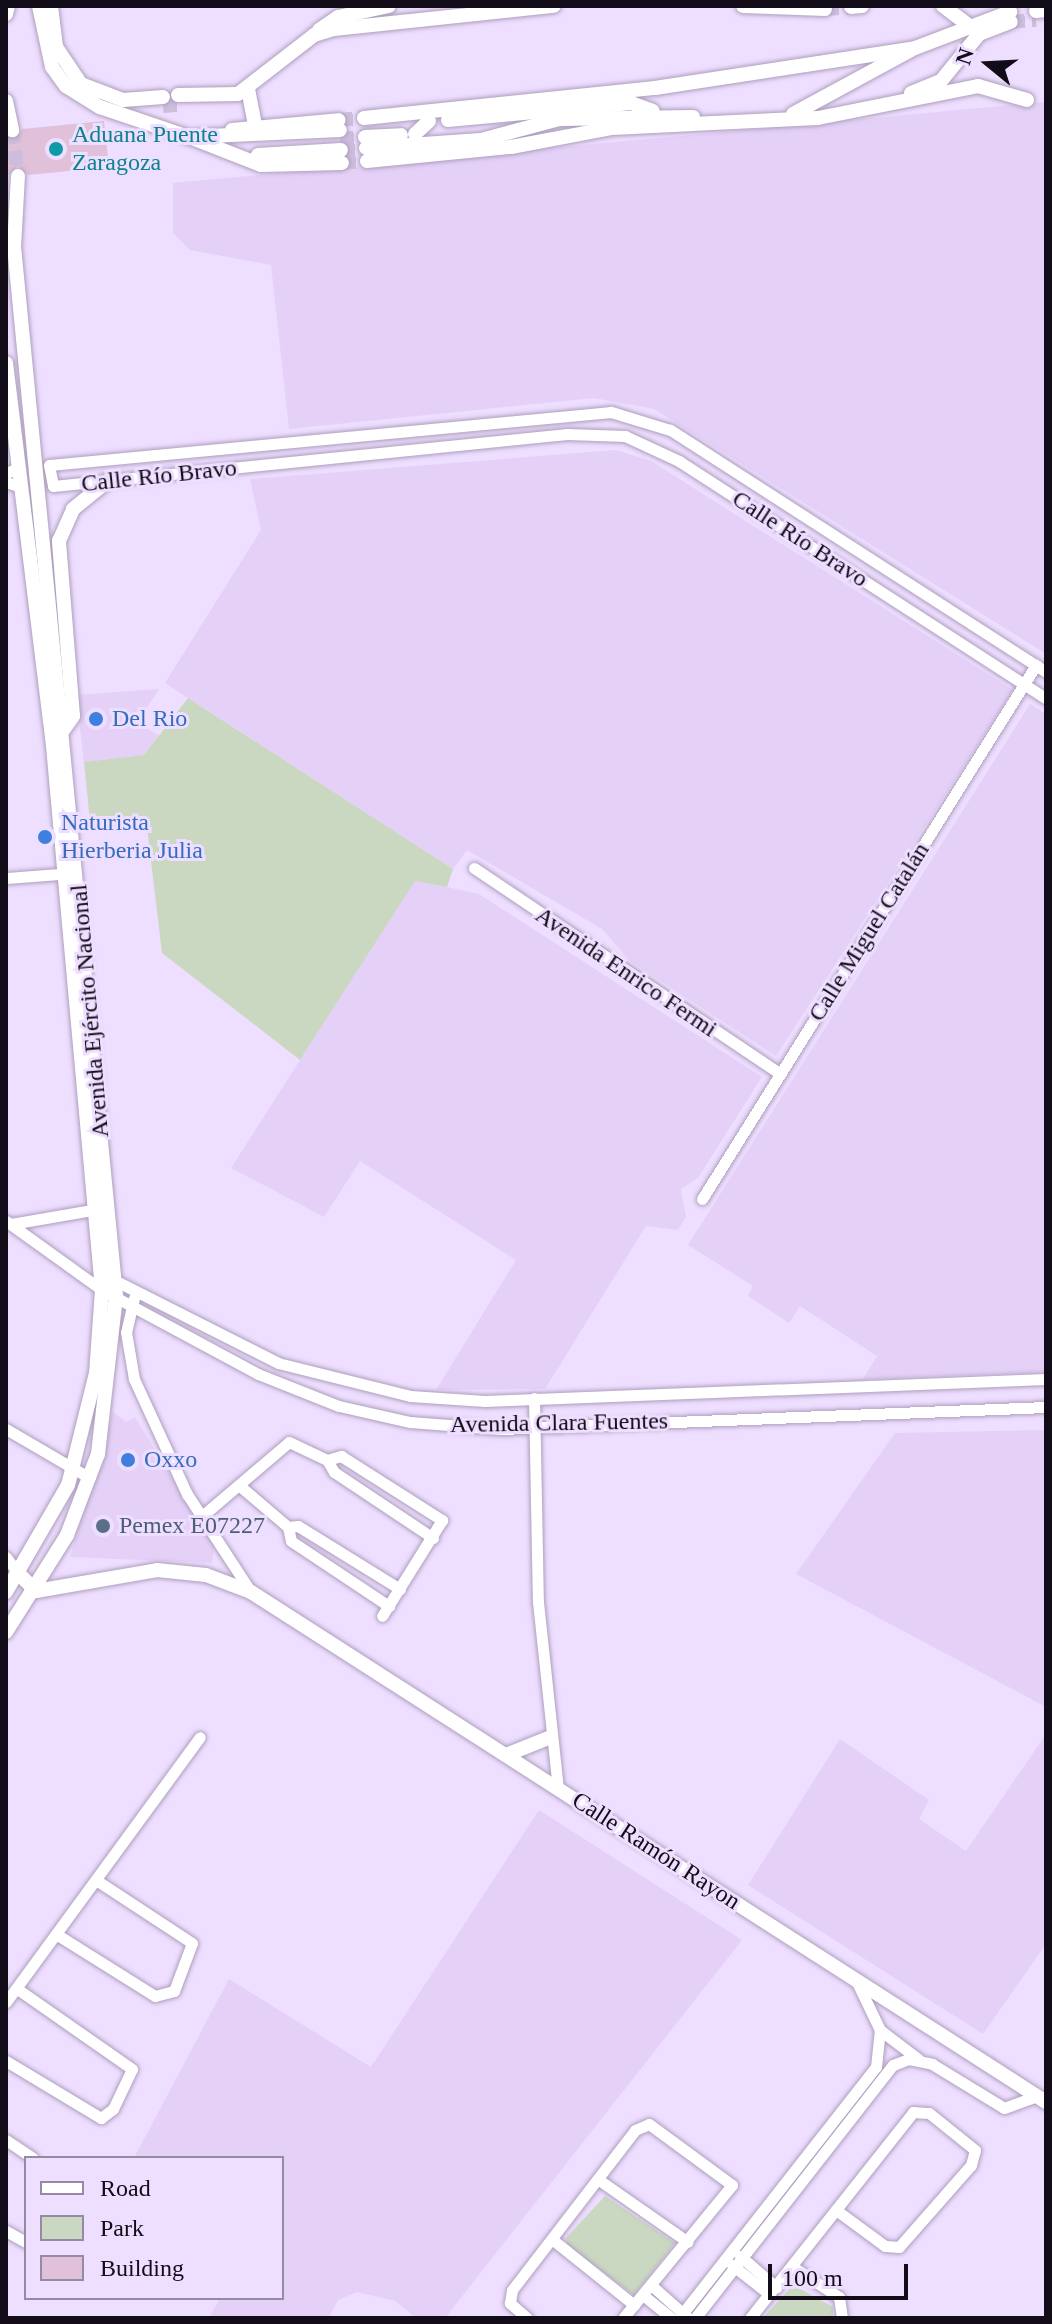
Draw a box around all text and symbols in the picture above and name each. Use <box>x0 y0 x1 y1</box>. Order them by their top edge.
north arrow <box>948 24 1028 104</box>
text: N <box>950 45 979 68</box>
place label: Aduana Puente Zaragoza <box>72 121 218 177</box>
marker: Aduana Puente Zaragoza <box>47 140 65 158</box>
street label: Calle Río Bravo <box>80 454 238 498</box>
street label: Calle Río Bravo <box>727 484 873 594</box>
place label: Del Rio <box>112 705 187 733</box>
marker: Del Rio <box>87 710 105 728</box>
place label: Naturista Hierberia Julia <box>61 809 203 865</box>
marker: Naturista Hierberia Julia <box>36 828 54 846</box>
street label: Calle Miguel Catalán <box>802 837 936 1027</box>
street label: Avenida Ejército Nacional <box>65 883 115 1139</box>
street label: Avenida Enrico Fermi <box>530 901 722 1043</box>
street label: Avenida Clara Fuentes <box>450 1407 668 1439</box>
place label: Oxxo <box>144 1446 197 1474</box>
marker: Oxxo <box>119 1451 137 1469</box>
place label: Pemex E07227 <box>119 1512 265 1540</box>
marker: Pemex E07227 <box>94 1517 112 1535</box>
street label: Calle Ramón Rayon <box>567 1786 745 1916</box>
legend <box>24 2156 284 2300</box>
text: Road <box>100 2175 151 2201</box>
text: Park <box>100 2215 144 2241</box>
scale bar <box>772 2248 912 2298</box>
text: Building <box>100 2255 184 2281</box>
text: 100 m <box>782 2265 843 2291</box>

